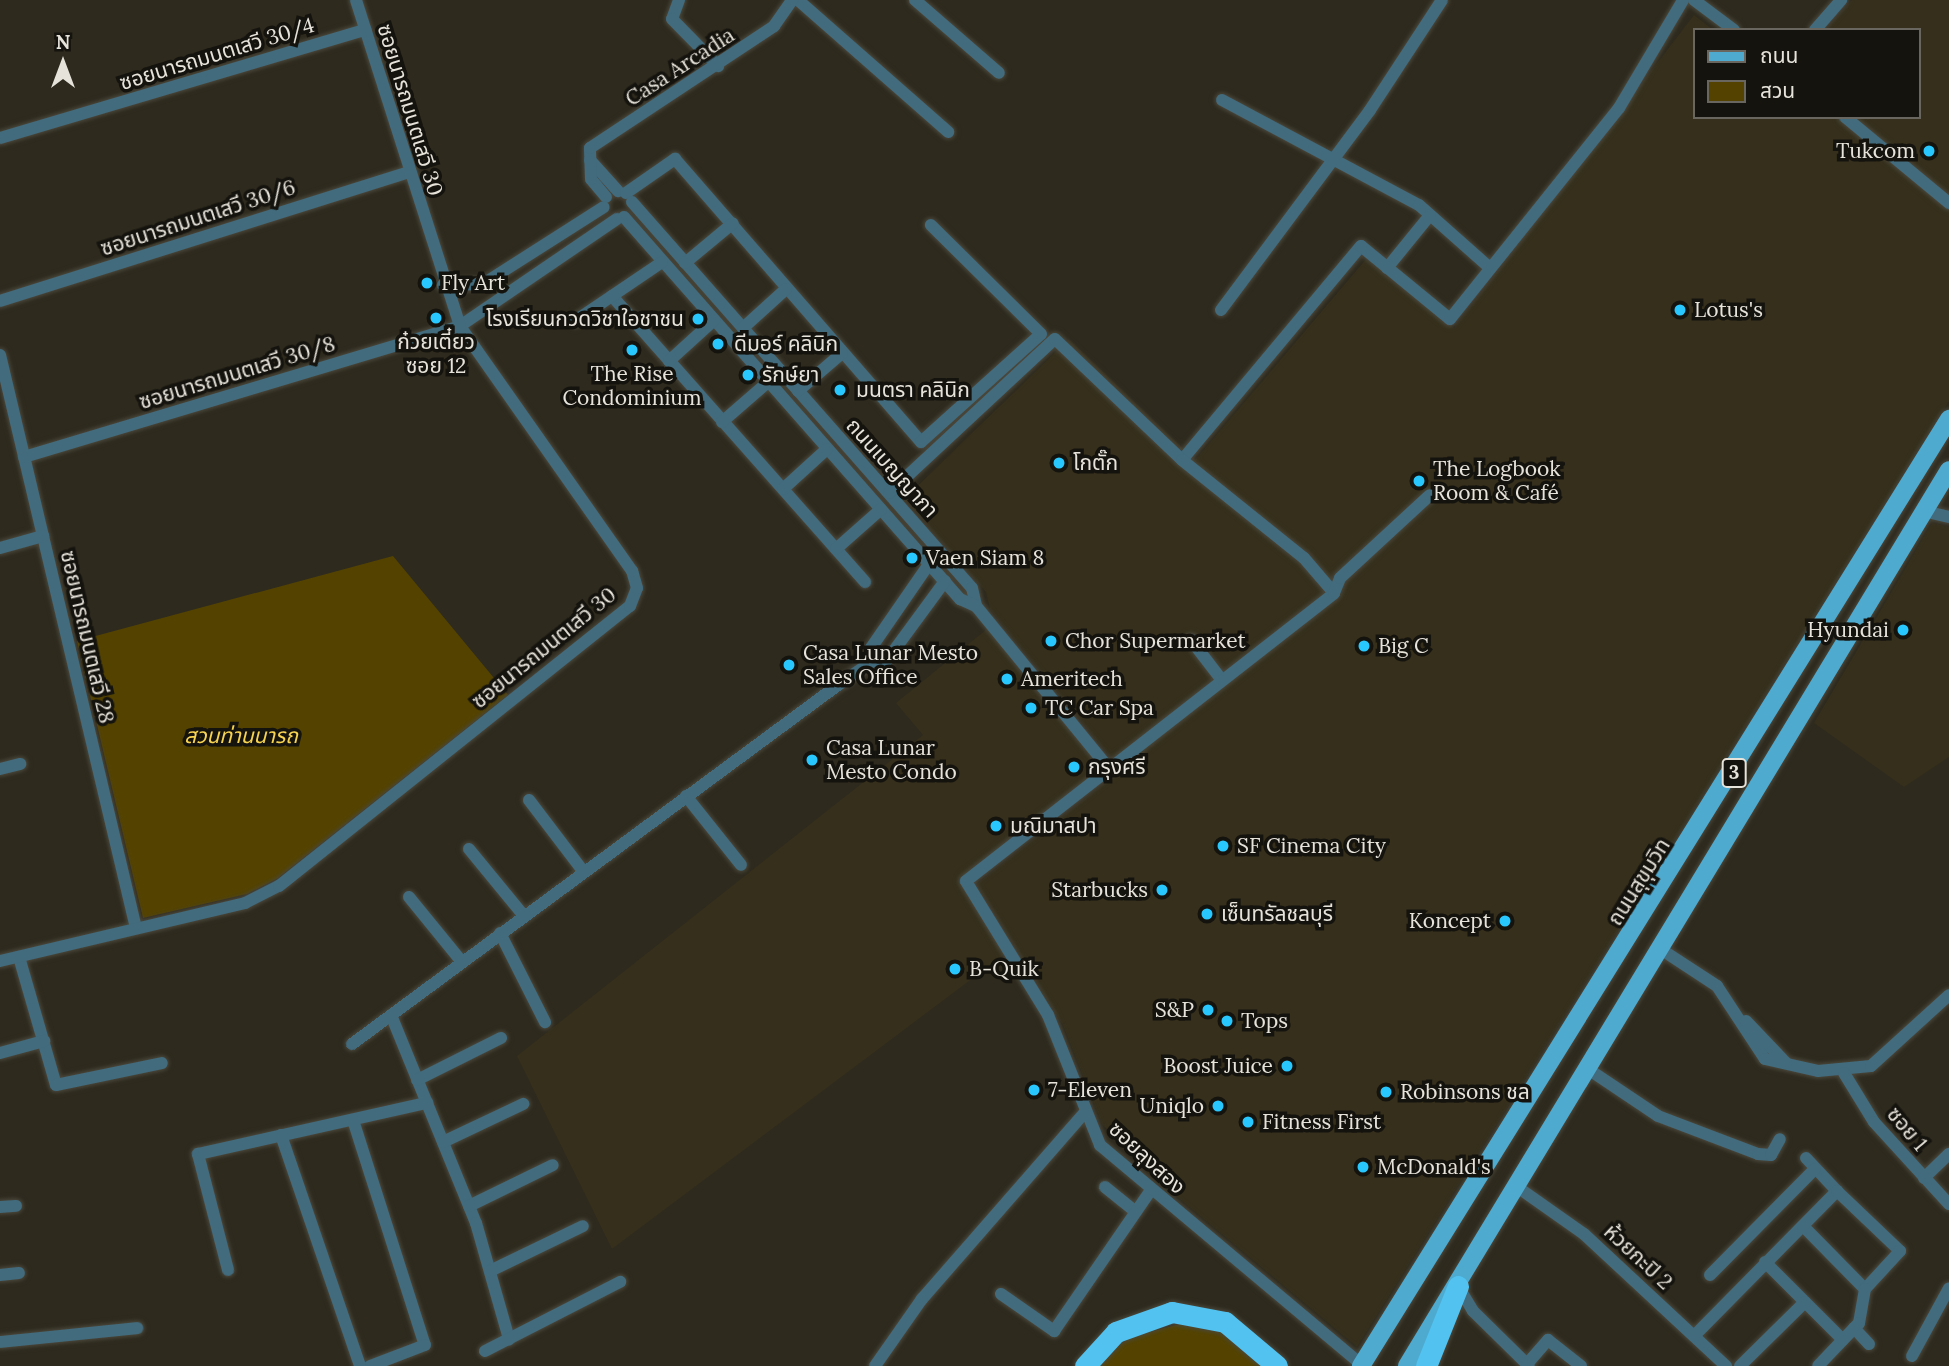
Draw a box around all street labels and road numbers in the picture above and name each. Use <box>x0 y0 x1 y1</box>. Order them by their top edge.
street label: ซอยนารถมนตเสวี 30/4 <box>117 12 317 96</box>
street label: ซอยนารถมนตเสวี 30 <box>372 21 448 199</box>
street label: Casa Arcadia <box>621 22 739 112</box>
street label: ซอยนารถมนตเสวี 30/6 <box>97 175 299 261</box>
street label: ซอยนารถมนตเสวี 30/8 <box>136 331 338 415</box>
street label: ถนนเบญญาภา <box>841 413 943 523</box>
street label: ซอยนารถมนตเสวี 28 <box>55 548 119 726</box>
street label: ซอยนารถมนตเสวี 30 <box>467 582 621 714</box>
road number: 3 <box>1720 758 1748 788</box>
street label: ถนนสุขุมวิท <box>1602 834 1676 930</box>
street label: ซอย 1 <box>1881 1102 1933 1156</box>
street label: ซอยลุงสอง <box>1104 1116 1190 1200</box>
street label: ห้วยกะปิ 2 <box>1599 1219 1677 1295</box>

